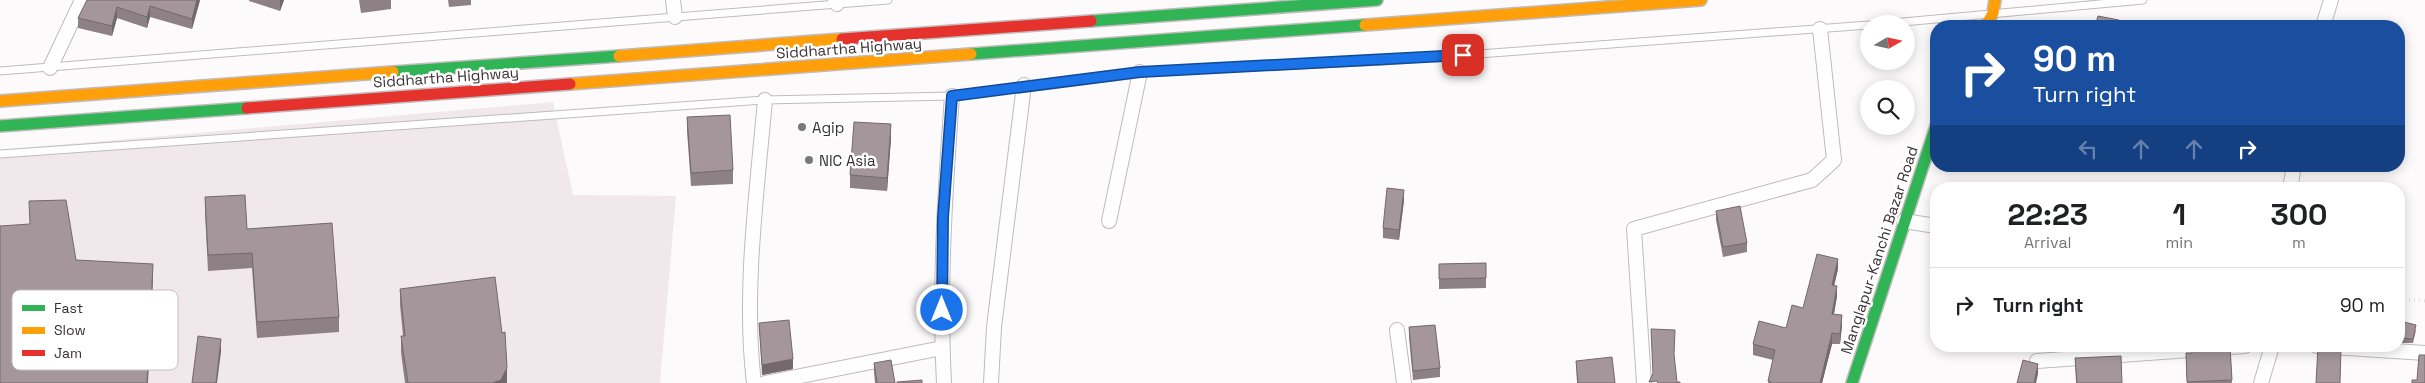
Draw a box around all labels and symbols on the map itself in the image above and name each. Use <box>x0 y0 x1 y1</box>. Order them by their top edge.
north arrow <box>1860 15 1915 70</box>
street label: Siddhartha Highway <box>776 33 922 63</box>
pin <box>1442 34 1484 76</box>
street label: Siddhartha Highway <box>373 62 519 92</box>
place label: Agip <box>812 118 844 137</box>
marker: Agip <box>796 121 808 133</box>
street label: Manglapur-Kanchi Bazar Road <box>1836 144 1922 356</box>
place label: NIC Asia <box>819 151 876 170</box>
marker: NIC Asia <box>803 154 815 166</box>
position arrow <box>915 283 967 335</box>
legend <box>12 290 178 370</box>
text: Fast <box>54 299 83 317</box>
text: Slow <box>54 321 86 339</box>
text: Jam <box>54 344 82 362</box>

